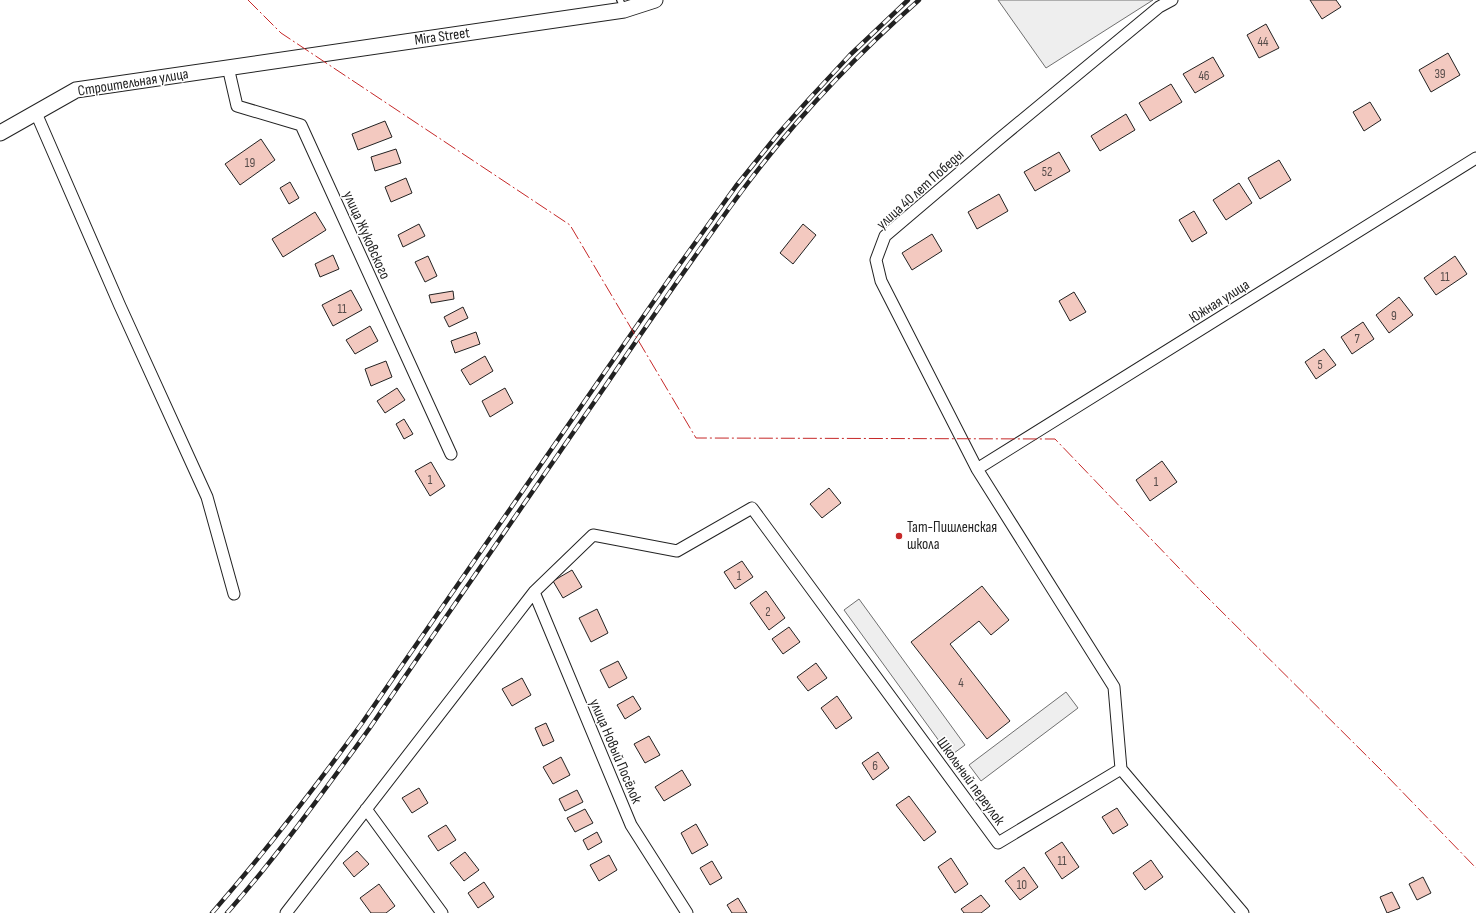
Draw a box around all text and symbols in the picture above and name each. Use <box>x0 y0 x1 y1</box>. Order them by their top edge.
street label: Mira Street <box>413 23 471 50</box>
house number: 44 <box>1258 34 1269 50</box>
street label: Строительная улица <box>76 64 190 101</box>
house number: 39 <box>1434 66 1446 82</box>
house number: 46 <box>1198 68 1210 84</box>
street label: улица 40 лет Победы <box>873 145 968 234</box>
house number: 19 <box>245 155 255 171</box>
house number: 52 <box>1042 164 1052 180</box>
street label: улица Жуковского <box>339 188 394 282</box>
house number: 11 <box>1440 269 1450 285</box>
street label: Южная улица <box>1186 275 1253 327</box>
house number: 11 <box>337 301 347 317</box>
house number: 9 <box>1391 308 1397 324</box>
house number: 7 <box>1354 331 1360 347</box>
house number: 5 <box>1317 357 1323 373</box>
house number: 1 <box>428 472 433 488</box>
house number: 1 <box>1154 474 1159 490</box>
place label: Тат-Пишленская школа <box>907 518 997 554</box>
marker: Тат-Пишленская школа <box>894 531 904 541</box>
house number: 1 <box>737 568 742 584</box>
house number: 2 <box>765 604 771 620</box>
house number: 4 <box>958 675 964 691</box>
street label: улица Новый Посёлок <box>585 696 646 807</box>
street label: Школьный переулок <box>932 734 1009 829</box>
house number: 6 <box>872 758 878 774</box>
house number: 11 <box>1057 853 1067 869</box>
house number: 10 <box>1017 877 1027 893</box>

